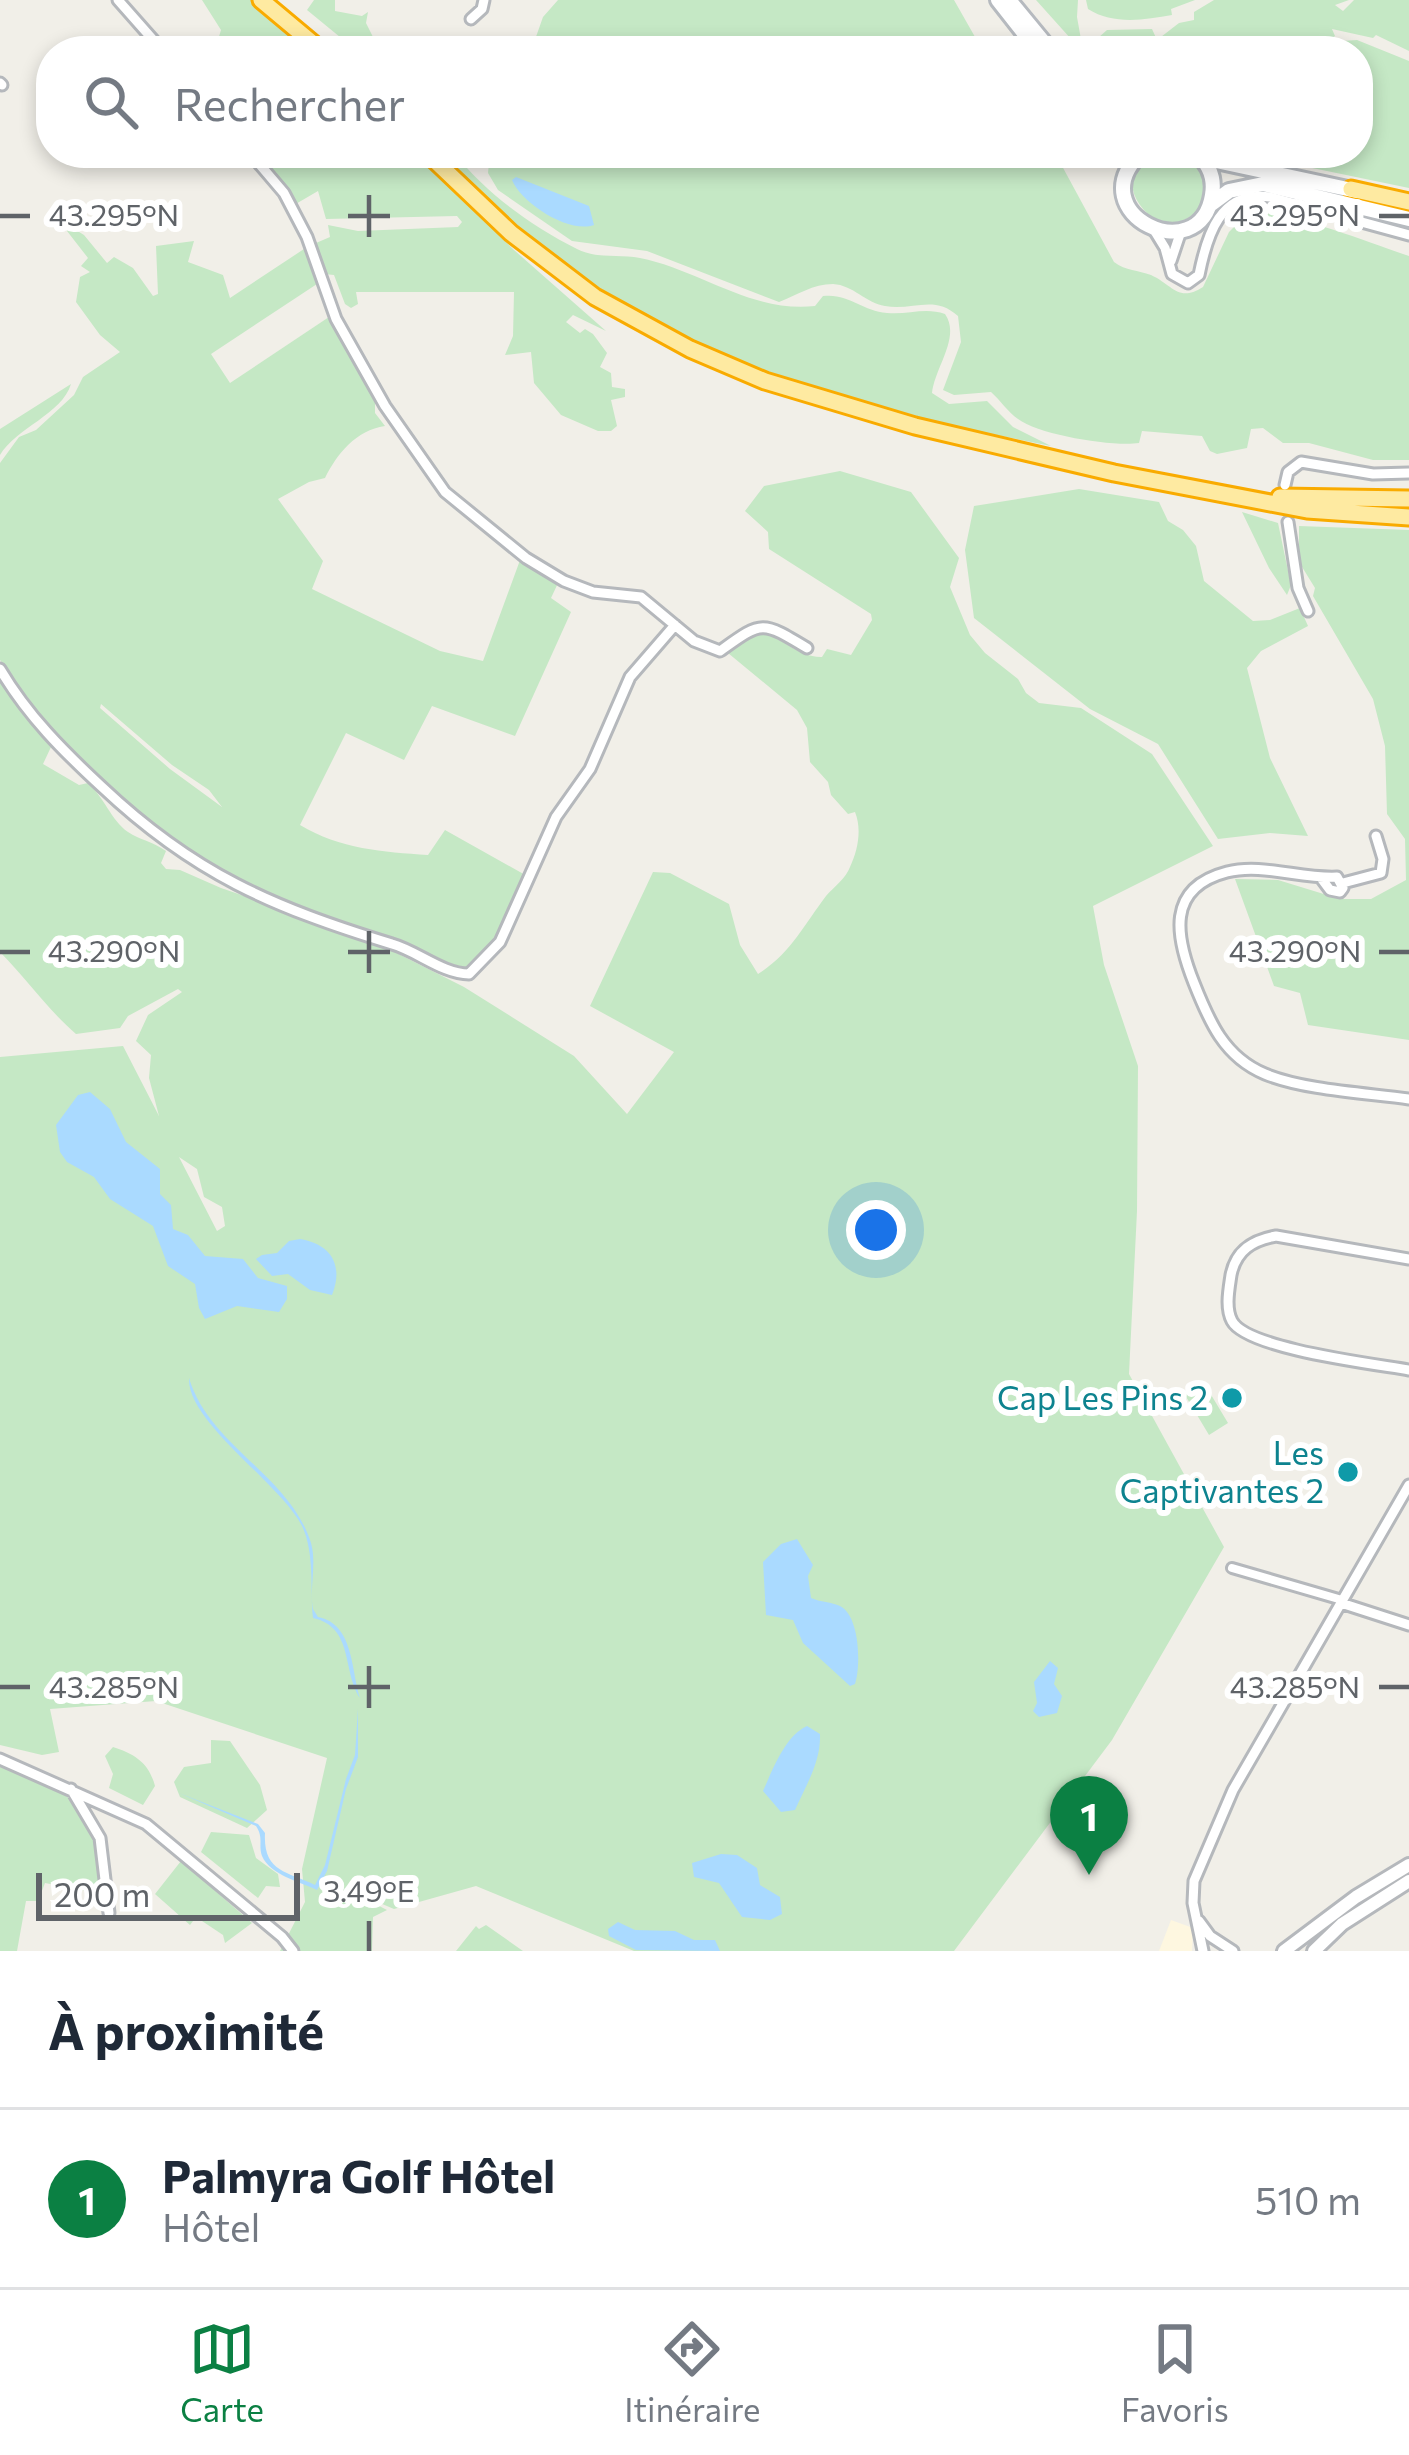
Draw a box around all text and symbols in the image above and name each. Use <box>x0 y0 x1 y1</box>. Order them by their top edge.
search box <box>36 36 1373 168</box>
icon: search <box>78 69 144 135</box>
text: Rechercher <box>174 75 405 130</box>
text: 43.295°N <box>49 195 179 232</box>
text: 43.295°N <box>1230 195 1360 232</box>
text: 43.290°N <box>48 931 180 968</box>
text: 43.290°N <box>1229 931 1361 968</box>
your location <box>846 1200 906 1260</box>
place label: Cap Les Pins 2 <box>997 1376 1208 1417</box>
marker: Cap Les Pins 2 <box>1219 1385 1245 1411</box>
place label: Les Captivantes 2 <box>1120 1431 1324 1510</box>
marker: Les Captivantes 2 <box>1335 1459 1361 1485</box>
text: 43.285°N <box>49 1667 179 1704</box>
text: 43.285°N <box>1230 1667 1360 1704</box>
pin: 1 <box>1050 1776 1128 1875</box>
scale bar <box>36 1867 300 1920</box>
text: 3.49°E <box>323 1871 415 1908</box>
text: 200 m <box>54 1873 150 1914</box>
text: À proximité <box>48 1998 324 2061</box>
text: Palmyra Golf Hôtel <box>162 2147 555 2202</box>
text: 1 <box>78 2175 96 2223</box>
text: 510 m <box>1255 2175 1361 2223</box>
text: Hôtel <box>162 2202 260 2250</box>
tab: Carte <box>180 2316 264 2429</box>
tab: Itinéraire <box>624 2316 761 2429</box>
tab: Favoris <box>1121 2316 1229 2429</box>

